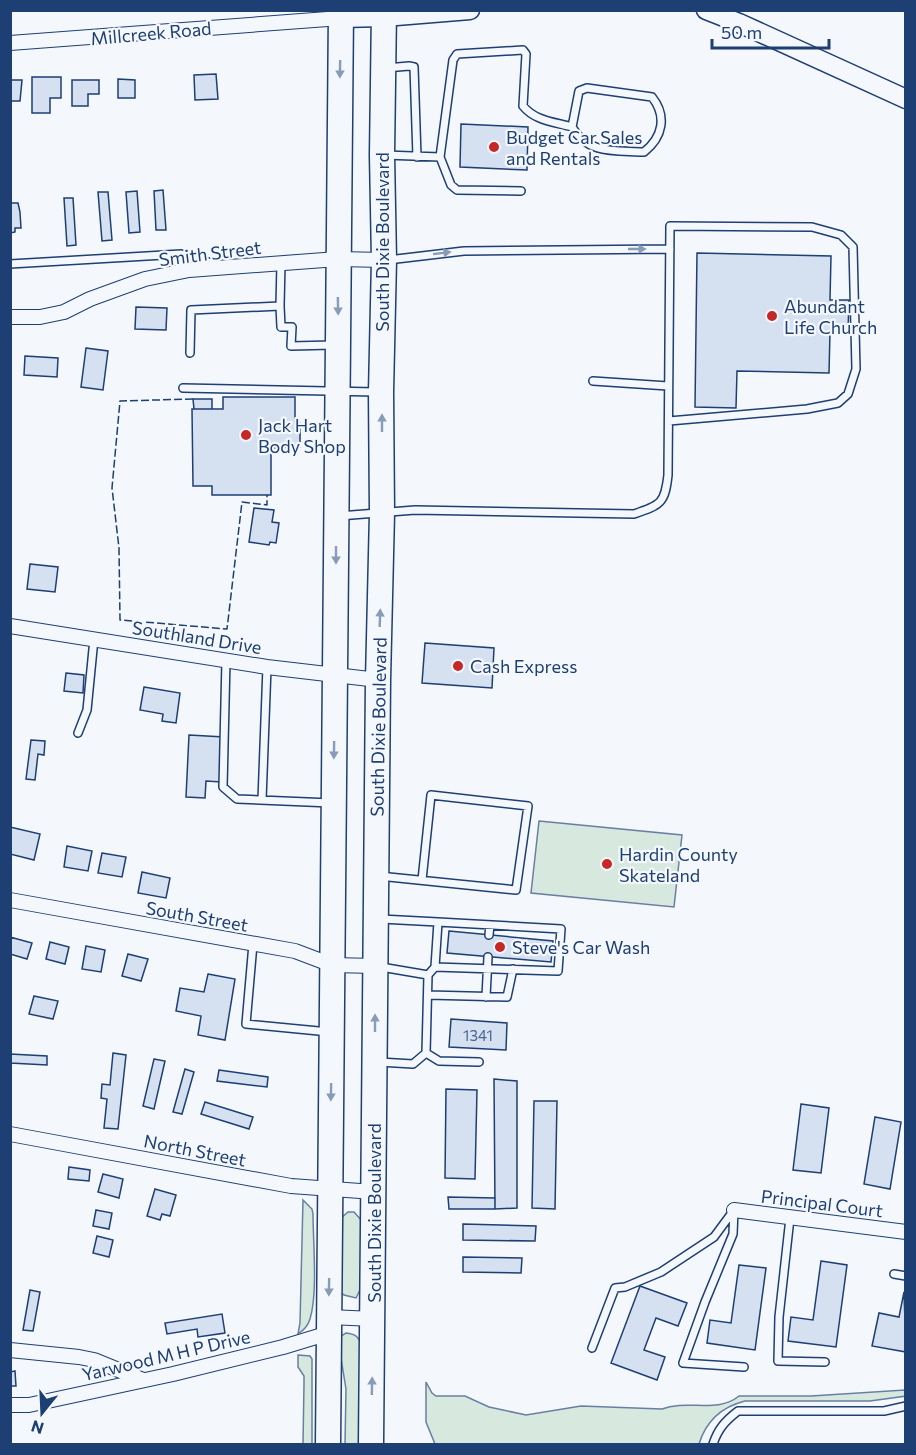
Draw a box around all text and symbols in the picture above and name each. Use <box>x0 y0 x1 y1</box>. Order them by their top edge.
scale bar <box>712 12 829 50</box>
street label: Millcreek Road <box>90 17 212 49</box>
text: 50 m <box>721 21 762 43</box>
one-way arrow <box>335 59 345 78</box>
place label: Budget Car Sales and Rentals <box>506 126 642 169</box>
marker: Budget Car Sales and Rentals <box>487 140 501 154</box>
street label: South Dixie Boulevard <box>371 152 393 332</box>
street label: Smith Street <box>158 236 262 270</box>
one-way arrow <box>627 244 646 254</box>
one-way arrow <box>433 249 452 258</box>
place label: Abundant Life Church <box>784 295 877 338</box>
one-way arrow <box>333 296 343 315</box>
marker: Abundant Life Church <box>765 309 779 323</box>
place label: Jack Hart Body Shop <box>258 414 346 457</box>
one-way arrow <box>377 414 387 433</box>
marker: Jack Hart Body Shop <box>239 428 253 442</box>
one-way arrow <box>332 546 341 565</box>
one-way arrow <box>375 609 384 628</box>
street label: Southland Drive <box>131 616 263 658</box>
street label: South Dixie Boulevard <box>365 637 391 817</box>
place label: Cash Express <box>470 655 577 677</box>
marker: Cash Express <box>451 659 465 673</box>
one-way arrow <box>329 741 339 760</box>
place label: Hardin County Skateland <box>619 843 738 886</box>
marker: Hardin County Skateland <box>600 857 614 871</box>
street label: South Street <box>144 896 250 936</box>
place label: Steve's Car Wash <box>512 936 650 958</box>
marker: Steve's Car Wash <box>493 940 507 954</box>
one-way arrow <box>370 1014 380 1033</box>
house number: 1341 <box>463 1026 493 1044</box>
one-way arrow <box>326 1082 336 1101</box>
street label: South Dixie Boulevard <box>363 1123 385 1303</box>
street label: North Street <box>142 1129 248 1171</box>
street label: Principal Court <box>760 1185 884 1221</box>
one-way arrow <box>324 1277 334 1296</box>
street label: Yarwood M H P Drive <box>80 1325 252 1385</box>
one-way arrow <box>367 1377 377 1396</box>
north arrow <box>12 1383 72 1443</box>
text: N <box>29 1417 46 1439</box>

